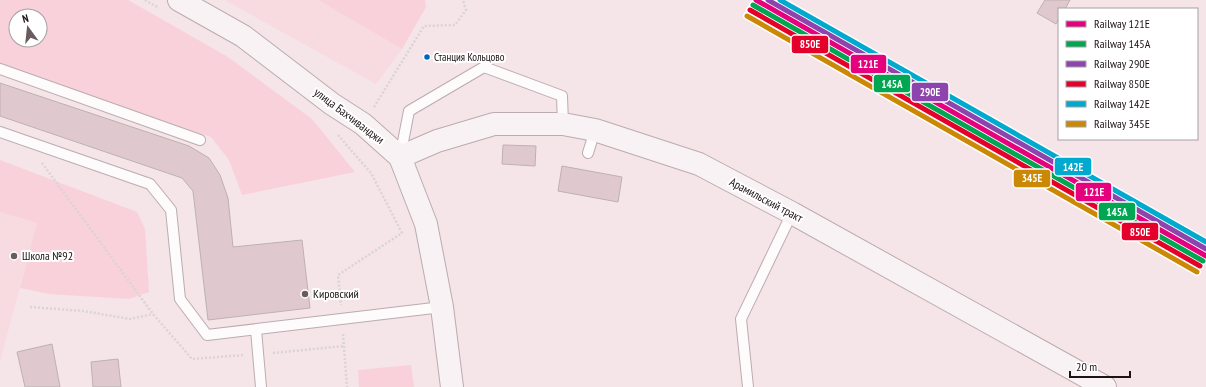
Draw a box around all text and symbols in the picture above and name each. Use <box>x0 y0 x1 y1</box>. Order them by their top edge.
north arrow <box>8 8 48 48</box>
legend <box>1058 8 1198 140</box>
text: N <box>21 11 30 26</box>
text: Railway 121Е <box>1094 16 1150 31</box>
line badge: 850Е <box>791 35 829 54</box>
text: Railway 145А <box>1094 36 1151 51</box>
text: 850Е <box>800 37 821 51</box>
place label: Станция Кольцово <box>434 50 505 64</box>
marker: Станция Кольцово <box>422 52 432 62</box>
line badge: 121Е <box>850 54 887 74</box>
text: Railway 290Е <box>1094 56 1150 71</box>
text: 121Е <box>858 57 879 71</box>
line badge: 145А <box>873 74 911 93</box>
text: Railway 850Е <box>1094 76 1150 91</box>
text: 145А <box>881 77 903 91</box>
line badge: 290Е <box>911 82 949 102</box>
street label: улица Бахчиванджи <box>311 84 387 147</box>
text: 290Е <box>920 85 941 99</box>
text: Railway 142Е <box>1094 96 1150 111</box>
text: Railway 345Е <box>1094 116 1150 131</box>
line badge: 142Е <box>1054 157 1092 176</box>
text: 142Е <box>1063 160 1084 174</box>
line badge: 345Е <box>1013 169 1051 188</box>
text: 345Е <box>1022 171 1043 185</box>
street label: Арамильский тракт <box>727 174 806 225</box>
line badge: 121Е <box>1075 182 1112 202</box>
text: 121Е <box>1084 185 1105 199</box>
line badge: 145А <box>1098 202 1136 221</box>
text: 145А <box>1106 205 1128 219</box>
line badge: 850Е <box>1121 222 1159 241</box>
text: 850Е <box>1130 225 1151 239</box>
place label: Школа №92 <box>22 248 73 263</box>
marker: Школа №92 <box>9 251 19 261</box>
place label: Кировский <box>313 286 359 301</box>
marker: Кировский <box>300 289 310 299</box>
scale bar <box>1070 353 1130 379</box>
text: 20 m <box>1076 359 1097 374</box>

